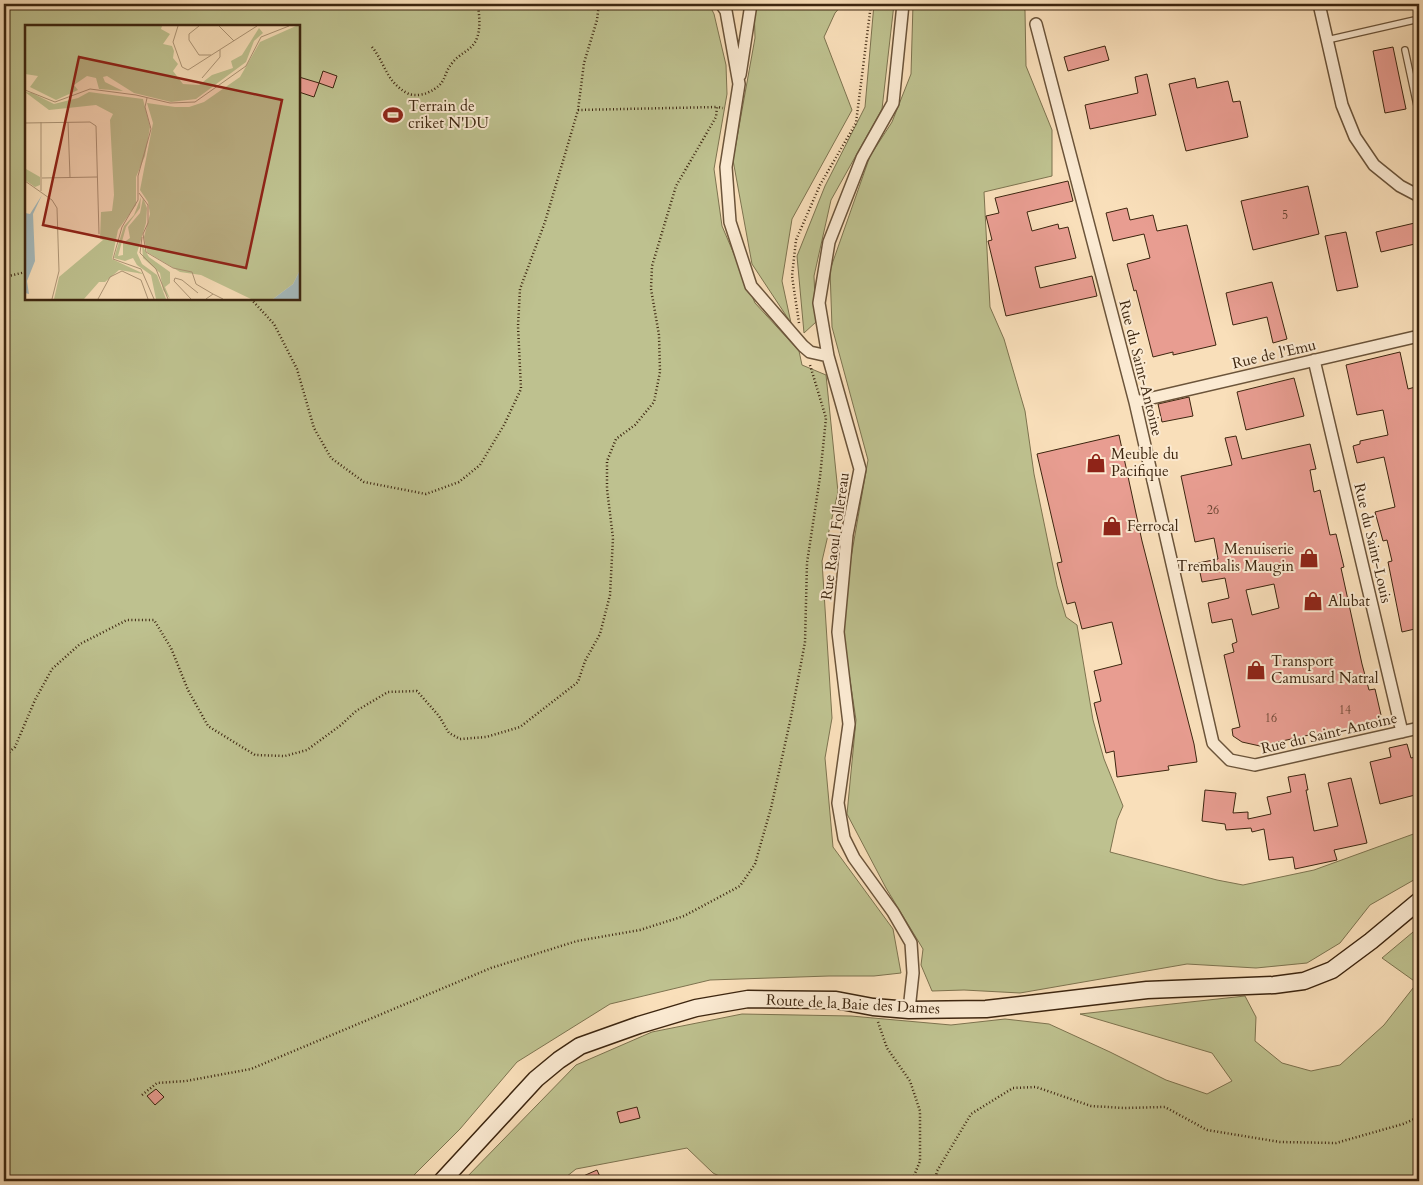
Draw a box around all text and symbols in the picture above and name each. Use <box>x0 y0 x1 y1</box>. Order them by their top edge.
inset map <box>25 25 300 300</box>
place label: Terrain de criket N'DU <box>408 96 490 133</box>
sports icon: Terrain de criket N'DU <box>382 104 404 126</box>
house number: 5 <box>1282 207 1288 223</box>
street label: Rue du Saint-Antoine <box>1114 298 1168 438</box>
street label: Rue de l'Emu <box>1230 335 1318 373</box>
place label: Meuble du Pacifique <box>1111 444 1179 481</box>
shop icon: Meuble du Pacifique <box>1085 452 1107 474</box>
street label: Rue Raoul Follereau <box>816 471 854 601</box>
street label: Rue du Saint-Louis <box>1349 481 1397 605</box>
house number: 26 <box>1207 502 1219 518</box>
shop icon: Ferrocal <box>1101 515 1123 537</box>
place label: Ferrocal <box>1127 516 1179 536</box>
place label: Menuiserie Trembalis Maugin <box>1176 539 1294 576</box>
shop icon: Menuiserie Trembalis Maugin <box>1298 547 1320 569</box>
shop icon: Alubat <box>1302 590 1324 612</box>
place label: Alubat <box>1328 591 1370 611</box>
place label: Transport Camusard Natral <box>1271 651 1379 688</box>
shop icon: Transport Camusard Natral <box>1245 659 1267 681</box>
house number: 14 <box>1339 702 1351 718</box>
street label: Rue du Saint-Antoine <box>1259 708 1399 758</box>
house number: 16 <box>1265 710 1277 726</box>
street label: Route de la Baie des Dames <box>765 989 941 1019</box>

